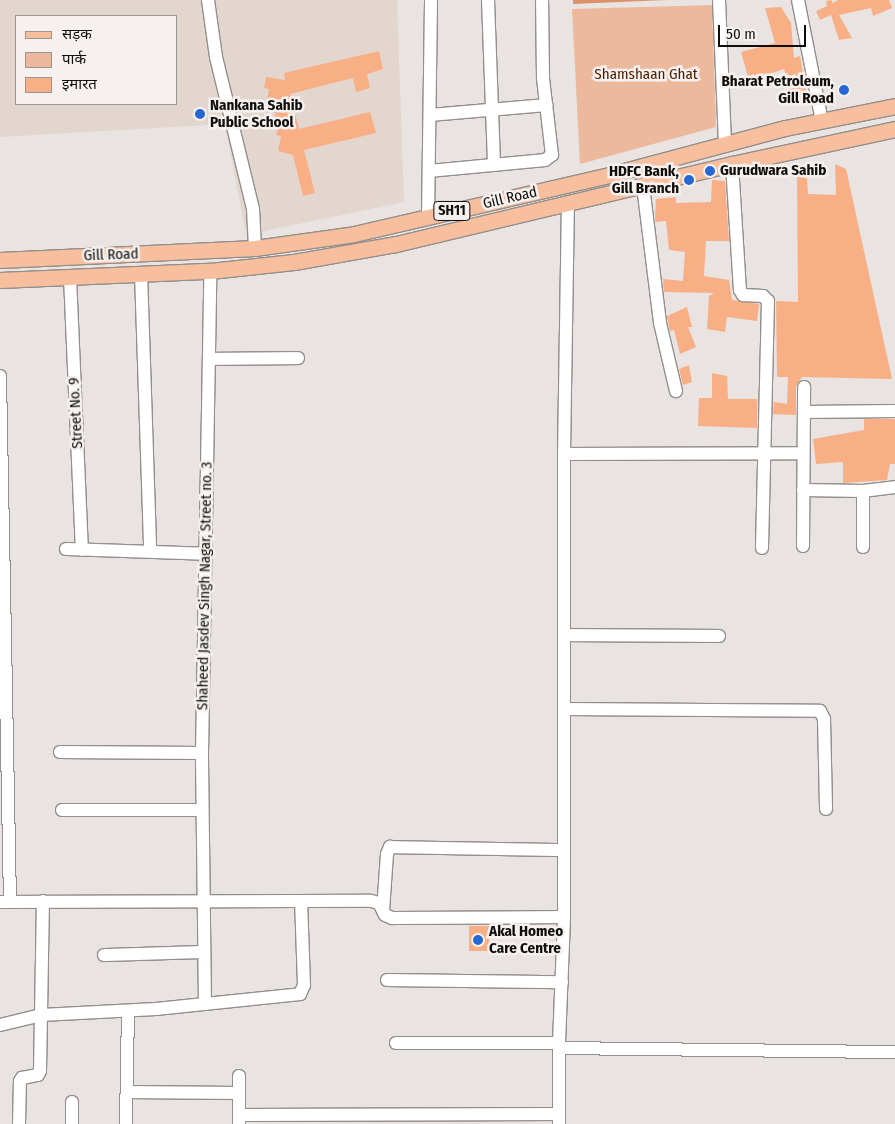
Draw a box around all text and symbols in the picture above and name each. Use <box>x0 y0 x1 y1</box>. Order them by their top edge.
legend <box>15 15 178 105</box>
scale bar <box>720 15 808 47</box>
text: सड़क <box>62 25 92 43</box>
text: 50 m <box>726 25 756 43</box>
text: पार्क <box>62 50 86 68</box>
park label: Shamshaan Ghat <box>594 66 698 84</box>
place label: Bharat Petroleum, Gill Road <box>721 72 834 107</box>
text: इमारत <box>62 75 97 93</box>
marker: Bharat Petroleum, Gill Road <box>838 84 850 96</box>
place label: Nankana Sahib Public School <box>210 96 303 131</box>
marker: Nankana Sahib Public School <box>194 108 206 120</box>
place label: HDFC Bank, Gill Branch <box>609 162 679 197</box>
place label: Gurudwara Sahib <box>720 162 826 180</box>
marker: Gurudwara Sahib <box>704 165 716 177</box>
marker: HDFC Bank, Gill Branch <box>683 174 695 186</box>
street label: Gill Road <box>481 183 539 213</box>
road number: SH11 <box>433 200 471 222</box>
street label: Gill Road <box>83 245 139 265</box>
street label: Street No. 9 <box>65 377 87 449</box>
street label: Shaheed Jasdev Singh Nagar, Street no. 3 <box>194 462 216 710</box>
place label: Akal Homeo Care Centre <box>489 922 563 957</box>
marker: Akal Homeo Care Centre <box>471 933 485 947</box>

